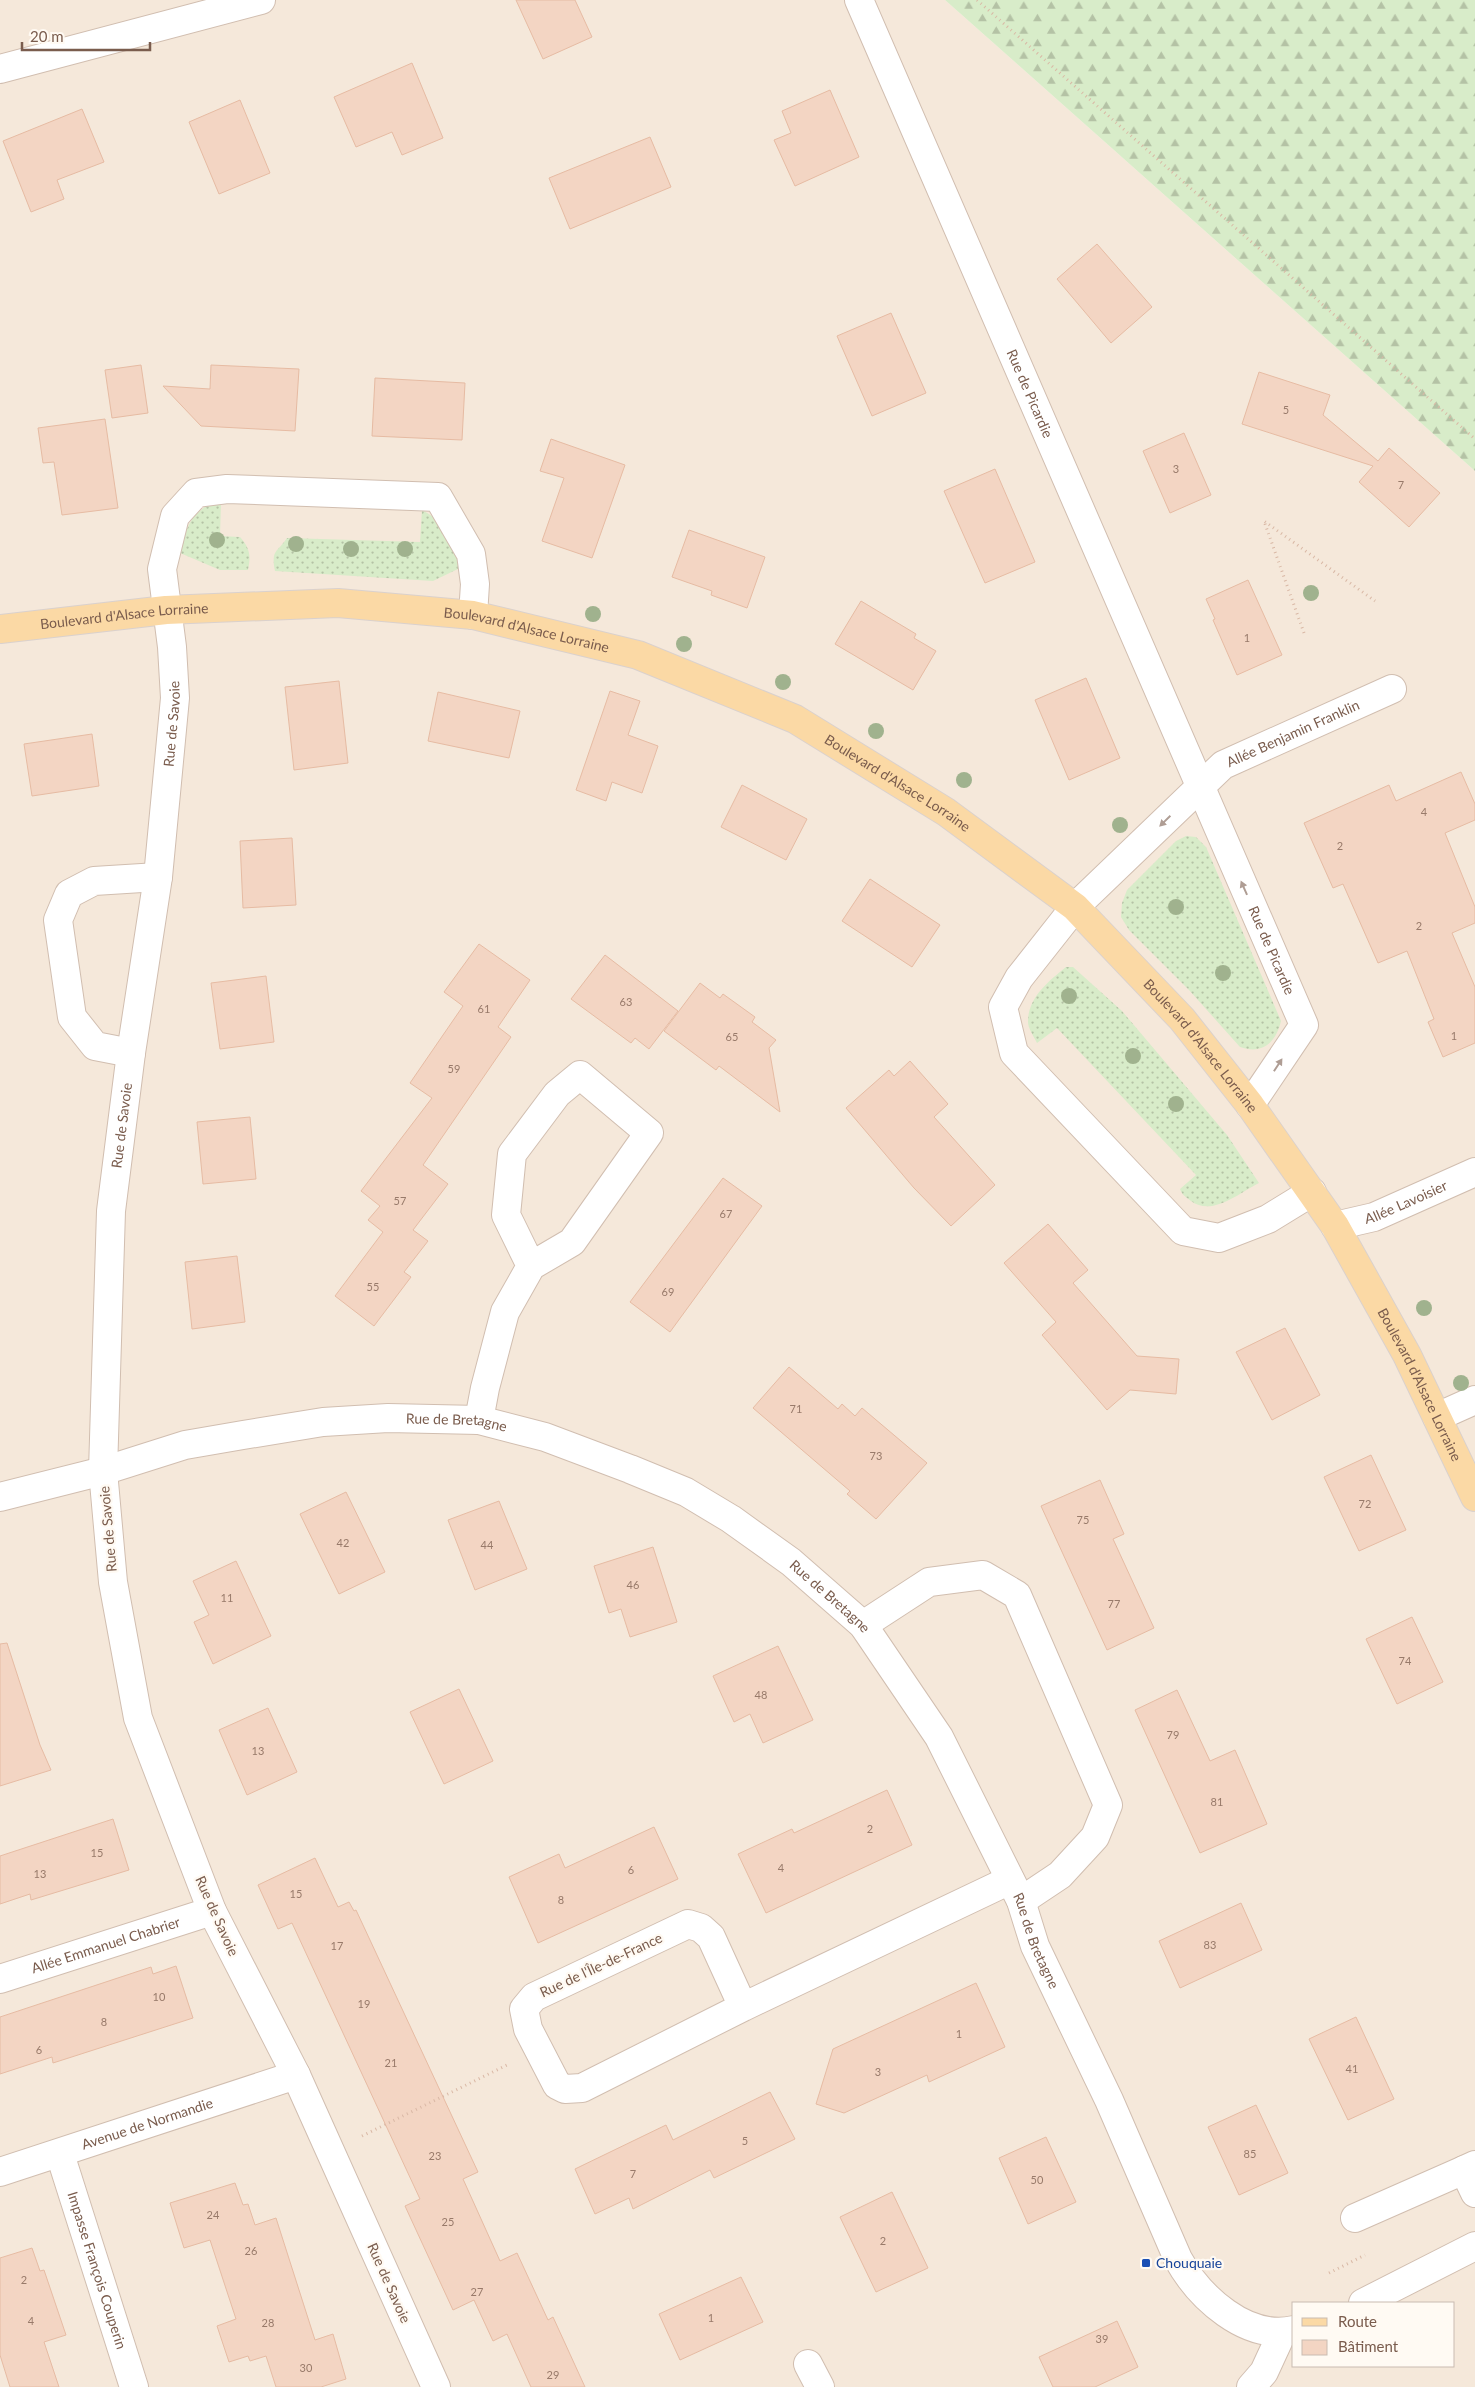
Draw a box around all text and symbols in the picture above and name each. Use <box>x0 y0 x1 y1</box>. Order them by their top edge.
scale bar <box>22 20 150 52</box>
text: 20 m <box>30 27 64 45</box>
street label: Rue de Picardie <box>1004 346 1057 440</box>
house number: 5 <box>1283 403 1289 416</box>
house number: 3 <box>1173 462 1179 475</box>
house number: 7 <box>1398 478 1404 491</box>
street label: Boulevard d'Alsace Lorraine <box>39 599 209 632</box>
street label: Boulevard d'Alsace Lorraine <box>443 603 611 656</box>
house number: 1 <box>1244 631 1250 644</box>
street label: Rue de Savoie <box>160 680 183 767</box>
street label: Allée Benjamin Franklin <box>1224 696 1362 770</box>
street label: Boulevard d'Alsace Lorraine <box>822 730 974 835</box>
house number: 4 <box>1421 805 1428 818</box>
one-way arrow <box>1159 815 1171 827</box>
house number: 2 <box>1337 839 1343 852</box>
one-way arrow <box>1239 881 1247 895</box>
street label: Rue de Picardie <box>1245 903 1299 997</box>
house number: 2 <box>1416 919 1422 932</box>
street label: Boulevard d'Alsace Lorraine <box>1140 975 1262 1116</box>
house number: 63 <box>620 995 632 1008</box>
house number: 61 <box>478 1002 490 1015</box>
house number: 1 <box>1451 1029 1457 1042</box>
house number: 65 <box>726 1030 738 1043</box>
one-way arrow <box>1273 1059 1283 1072</box>
house number: 59 <box>448 1062 460 1075</box>
street label: Rue de Savoie <box>107 1082 135 1169</box>
street label: Allée Lavoisier <box>1363 1176 1450 1227</box>
house number: 57 <box>394 1194 406 1207</box>
house number: 67 <box>720 1207 732 1220</box>
house number: 55 <box>367 1280 379 1293</box>
house number: 69 <box>662 1285 674 1298</box>
street label: Boulevard d'Alsace Lorraine <box>1374 1305 1466 1464</box>
house number: 71 <box>790 1402 802 1415</box>
street label: Rue de Bretagne <box>406 1409 509 1435</box>
house number: 73 <box>870 1449 882 1462</box>
street label: Rue de Savoie <box>95 1485 120 1573</box>
house number: 72 <box>1359 1497 1371 1510</box>
house number: 75 <box>1077 1513 1089 1526</box>
house number: 42 <box>337 1536 349 1549</box>
house number: 44 <box>481 1538 494 1551</box>
street label: Rue de Bretagne <box>787 1556 874 1635</box>
house number: 46 <box>627 1578 639 1591</box>
house number: 11 <box>221 1591 233 1604</box>
house number: 77 <box>1108 1597 1120 1610</box>
house number: 74 <box>1399 1654 1412 1667</box>
house number: 48 <box>755 1688 767 1701</box>
house number: 79 <box>1167 1728 1179 1741</box>
house number: 13 <box>252 1744 264 1757</box>
house number: 81 <box>1211 1795 1223 1808</box>
house number: 2 <box>867 1822 873 1835</box>
house number: 15 <box>91 1846 103 1859</box>
house number: 4 <box>778 1861 785 1874</box>
house number: 6 <box>628 1863 634 1876</box>
house number: 13 <box>34 1867 46 1880</box>
street label: Rue de Savoie <box>192 1873 243 1959</box>
house number: 15 <box>290 1887 302 1900</box>
street label: Rue de Bretagne <box>1010 1890 1063 1991</box>
house number: 8 <box>558 1893 564 1906</box>
street label: Allée Emmanuel Chabrier <box>29 1913 182 1976</box>
street label: Rue de l'Île-de-France <box>537 1929 665 2000</box>
house number: 83 <box>1204 1938 1216 1951</box>
house number: 17 <box>331 1939 343 1952</box>
house number: 10 <box>153 1990 166 2003</box>
house number: 19 <box>358 1997 370 2010</box>
house number: 8 <box>101 2015 107 2028</box>
house number: 1 <box>956 2027 962 2040</box>
house number: 6 <box>36 2043 42 2056</box>
house number: 21 <box>385 2056 397 2069</box>
house number: 41 <box>1346 2062 1358 2075</box>
house number: 3 <box>875 2065 881 2078</box>
street label: Avenue de Normandie <box>79 2094 215 2153</box>
house number: 5 <box>742 2134 748 2147</box>
house number: 85 <box>1244 2147 1256 2160</box>
house number: 23 <box>429 2149 441 2162</box>
house number: 7 <box>630 2167 636 2180</box>
house number: 50 <box>1031 2173 1044 2186</box>
street label: Impasse François Couperin <box>64 2189 130 2351</box>
house number: 24 <box>207 2208 220 2221</box>
house number: 25 <box>442 2215 454 2228</box>
house number: 2 <box>880 2234 886 2247</box>
street label: Rue de Savoie <box>364 2240 415 2326</box>
house number: 26 <box>245 2244 257 2257</box>
place label: Chouquaie <box>1156 2254 1222 2271</box>
marker: Chouquaie <box>1140 2257 1152 2269</box>
house number: 2 <box>21 2273 27 2286</box>
house number: 27 <box>471 2285 483 2298</box>
legend <box>1292 2302 1455 2367</box>
house number: 1 <box>708 2311 714 2324</box>
text: Route <box>1338 2312 1377 2330</box>
house number: 4 <box>28 2314 35 2327</box>
house number: 28 <box>262 2316 274 2329</box>
house number: 39 <box>1096 2332 1108 2345</box>
text: Bâtiment <box>1338 2337 1399 2355</box>
house number: 30 <box>300 2361 313 2374</box>
house number: 29 <box>547 2368 559 2381</box>

